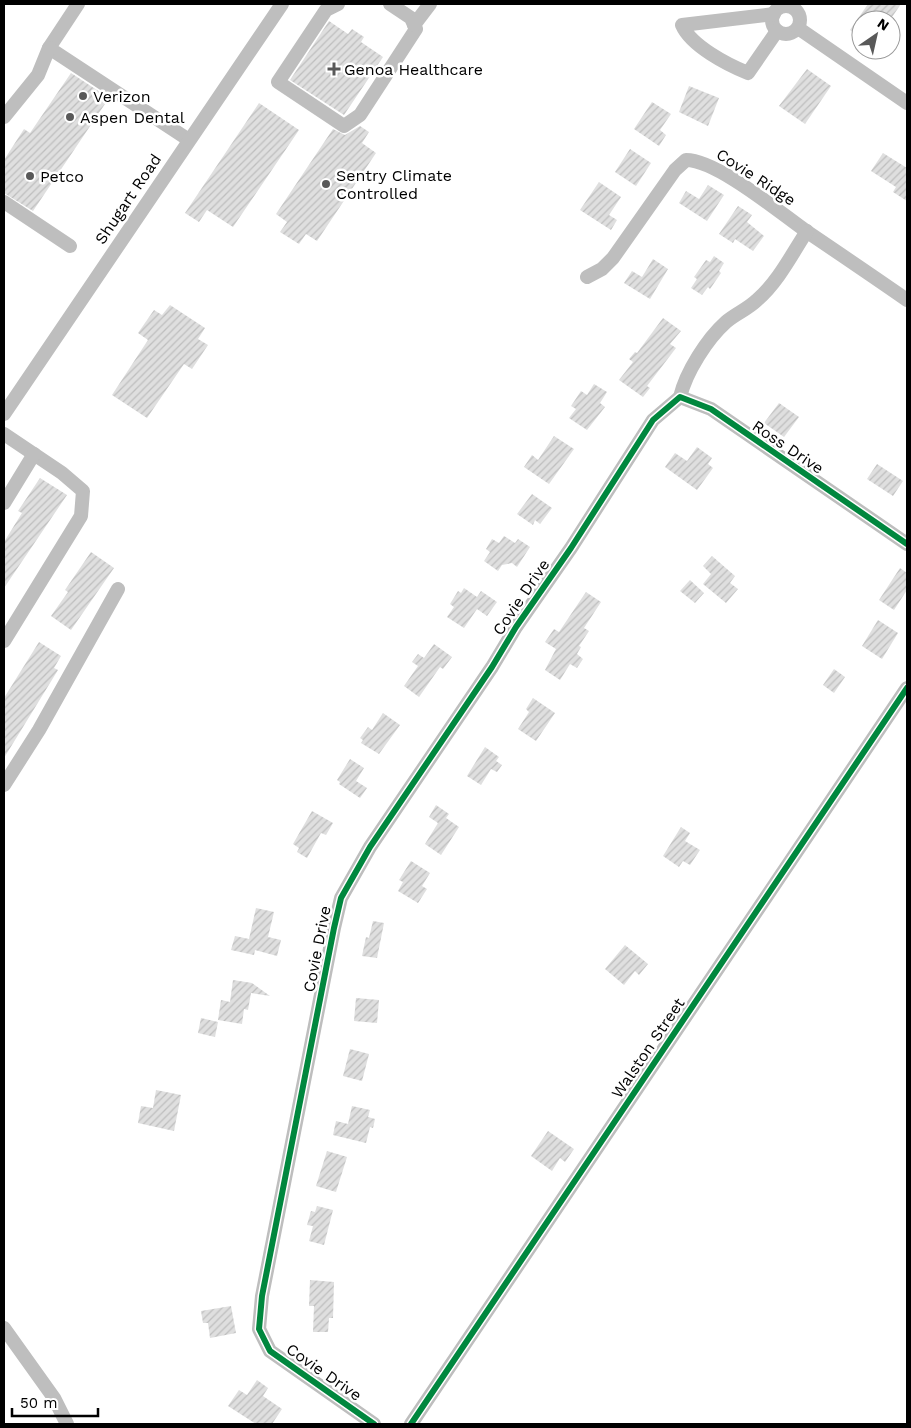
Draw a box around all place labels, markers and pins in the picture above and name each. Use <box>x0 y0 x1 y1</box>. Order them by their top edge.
place label: Genoa Healthcare <box>344 60 483 79</box>
marker: Genoa Healthcare <box>328 63 340 75</box>
place label: Verizon <box>93 87 151 106</box>
marker: Verizon <box>77 90 89 102</box>
place label: Aspen Dental <box>80 108 185 127</box>
marker: Aspen Dental <box>64 111 76 123</box>
place label: Sentry Climate Controlled <box>336 166 452 203</box>
place label: Petco <box>40 167 84 186</box>
marker: Petco <box>24 170 36 182</box>
marker: Sentry Climate Controlled <box>320 178 332 190</box>

